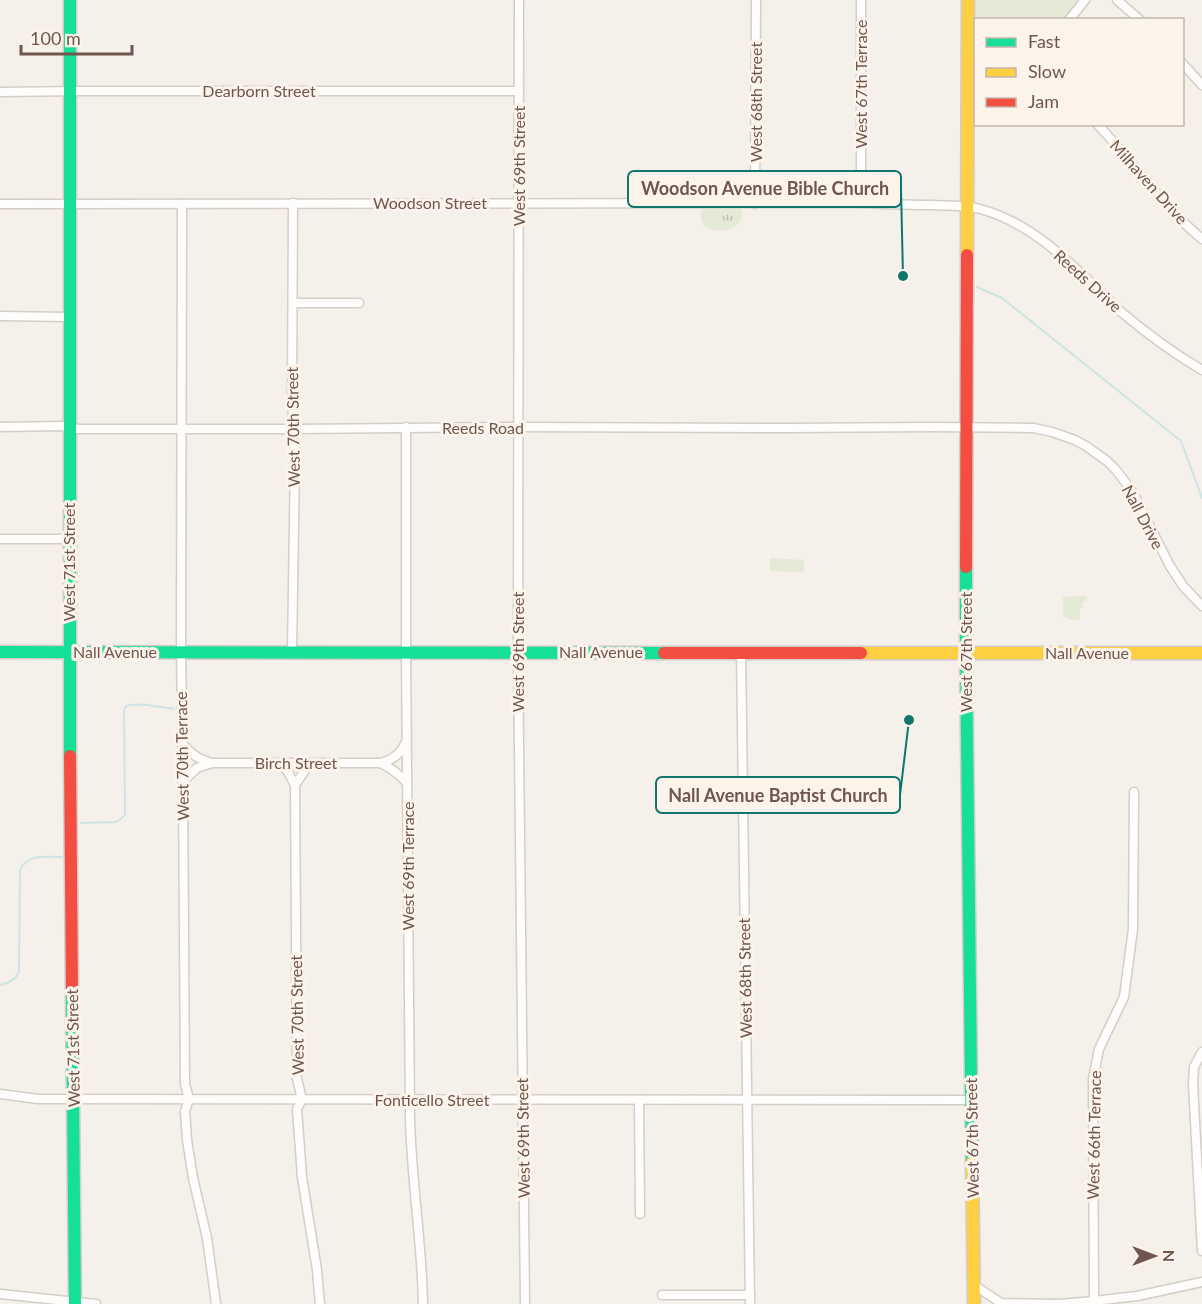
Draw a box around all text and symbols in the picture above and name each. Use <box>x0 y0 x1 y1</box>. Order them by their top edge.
scale bar <box>21 18 132 56</box>
legend <box>974 18 1184 126</box>
street label: West 67th Terrace <box>851 19 870 149</box>
text: 100 m <box>30 27 81 49</box>
text: Fast <box>1028 30 1061 52</box>
street label: West 68th Street <box>746 42 765 162</box>
text: Slow <box>1028 60 1066 82</box>
street label: Dearborn Street <box>202 81 316 100</box>
text: Jam <box>1028 90 1059 112</box>
street label: West 69th Street <box>509 106 528 226</box>
street label: Milhaven Drive <box>1107 136 1192 228</box>
callout: Woodson Avenue Bible Church <box>628 171 901 207</box>
text: Woodson Avenue Bible Church <box>641 177 889 199</box>
street label: Woodson Street <box>373 193 487 212</box>
street label: Reeds Drive <box>1051 245 1126 316</box>
street label: West 70th Street <box>282 366 303 487</box>
street label: Reeds Road <box>442 418 524 437</box>
street label: Nall Drive <box>1119 482 1168 552</box>
street label: West 71st Street <box>59 503 78 621</box>
street label: West 69th Street <box>508 592 527 712</box>
street label: West 67th Street <box>956 592 975 712</box>
street label: Nall Avenue <box>73 642 157 661</box>
street label: Nall Avenue <box>559 642 643 661</box>
street label: Nall Avenue <box>1045 643 1129 662</box>
street label: West 70th Terrace <box>171 691 192 821</box>
street label: Birch Street <box>255 753 337 772</box>
callout: Nall Avenue Baptist Church <box>656 777 900 813</box>
text: Nall Avenue Baptist Church <box>668 784 888 806</box>
street label: West 69th Terrace <box>398 801 417 931</box>
street label: West 68th Street <box>734 917 755 1038</box>
street label: West 70th Street <box>286 954 307 1075</box>
street label: West 71st Street <box>62 988 83 1107</box>
street label: West 66th Terrace <box>1083 1070 1104 1200</box>
street label: West 69th Street <box>512 1077 533 1198</box>
street label: West 67th Street <box>961 1077 982 1198</box>
street label: Fonticello Street <box>375 1090 490 1109</box>
north arrow <box>1124 1226 1184 1286</box>
text: N <box>1160 1250 1179 1262</box>

